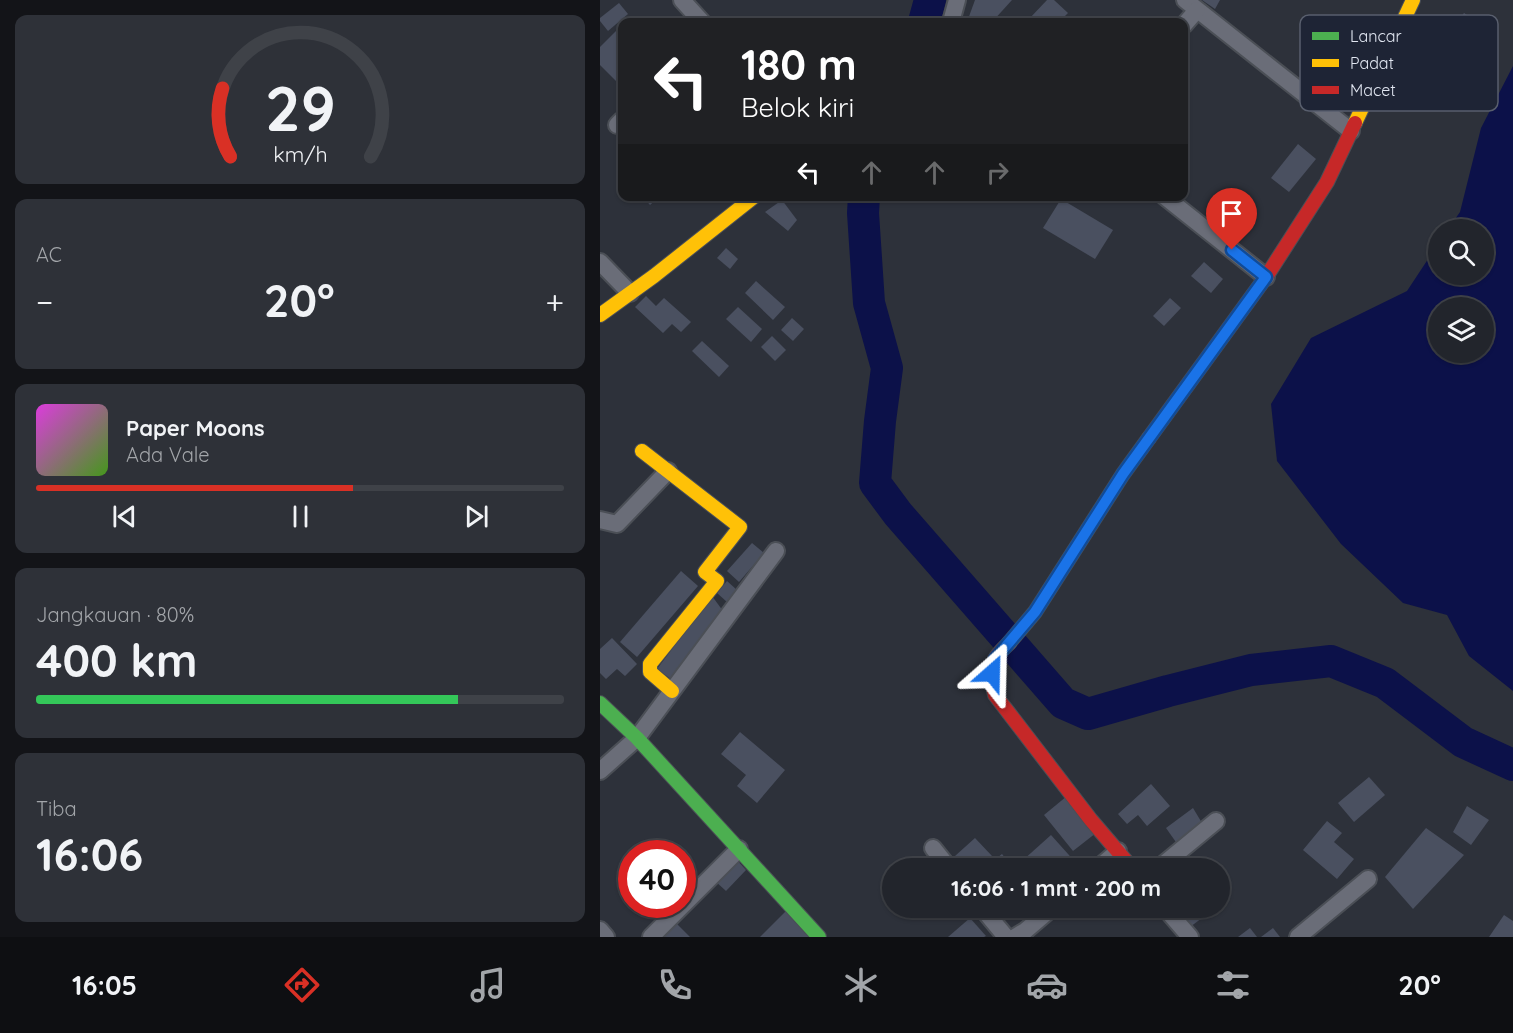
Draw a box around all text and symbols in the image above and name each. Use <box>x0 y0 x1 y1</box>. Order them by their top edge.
legend <box>1300 15 1498 111</box>
text: Lancar <box>1350 26 1402 46</box>
text: 180 m <box>741 38 857 91</box>
icon: left <box>642 42 720 120</box>
text: Padat <box>1350 53 1394 73</box>
text: 29 <box>265 69 335 147</box>
text: Macet <box>1350 80 1396 100</box>
text: Belok kiri <box>741 90 854 124</box>
text: km/h <box>273 141 327 167</box>
icon: left <box>792 156 825 189</box>
icon: ahead <box>855 156 888 189</box>
icon: ahead <box>918 156 951 189</box>
icon: right <box>981 156 1014 189</box>
pin <box>1206 188 1257 250</box>
icon: arrive <box>1215 197 1248 230</box>
map controls <box>1428 219 1494 363</box>
button: search <box>1428 219 1494 285</box>
text: AC <box>36 242 62 267</box>
text: 20° <box>264 272 335 328</box>
text: − <box>36 281 53 322</box>
text: + <box>545 281 564 322</box>
button: layers <box>1428 297 1494 363</box>
text: Paper Moons <box>126 414 265 442</box>
text: Ada Vale <box>126 442 210 467</box>
icon: previous <box>108 500 141 533</box>
icon: pause <box>284 500 317 533</box>
icon: next <box>460 500 493 533</box>
text: Jangkauan · 80% <box>36 602 194 627</box>
text: 400 km <box>36 632 197 688</box>
position arrow <box>960 641 1024 705</box>
text: Tiba <box>36 796 77 821</box>
text: 16:06 <box>36 826 143 882</box>
speed limit sign: 40 <box>618 840 696 918</box>
text: 16:06 · 1 mnt · 200 m <box>951 874 1161 902</box>
icon: directions <box>281 964 323 1006</box>
icon: music <box>467 964 509 1006</box>
icon: phone <box>654 964 696 1006</box>
icon: climate <box>840 964 882 1006</box>
icon: car <box>1026 964 1068 1006</box>
icon: filters <box>1212 964 1254 1006</box>
text: 16:05 <box>72 968 137 1002</box>
text: 20° <box>1398 968 1441 1002</box>

